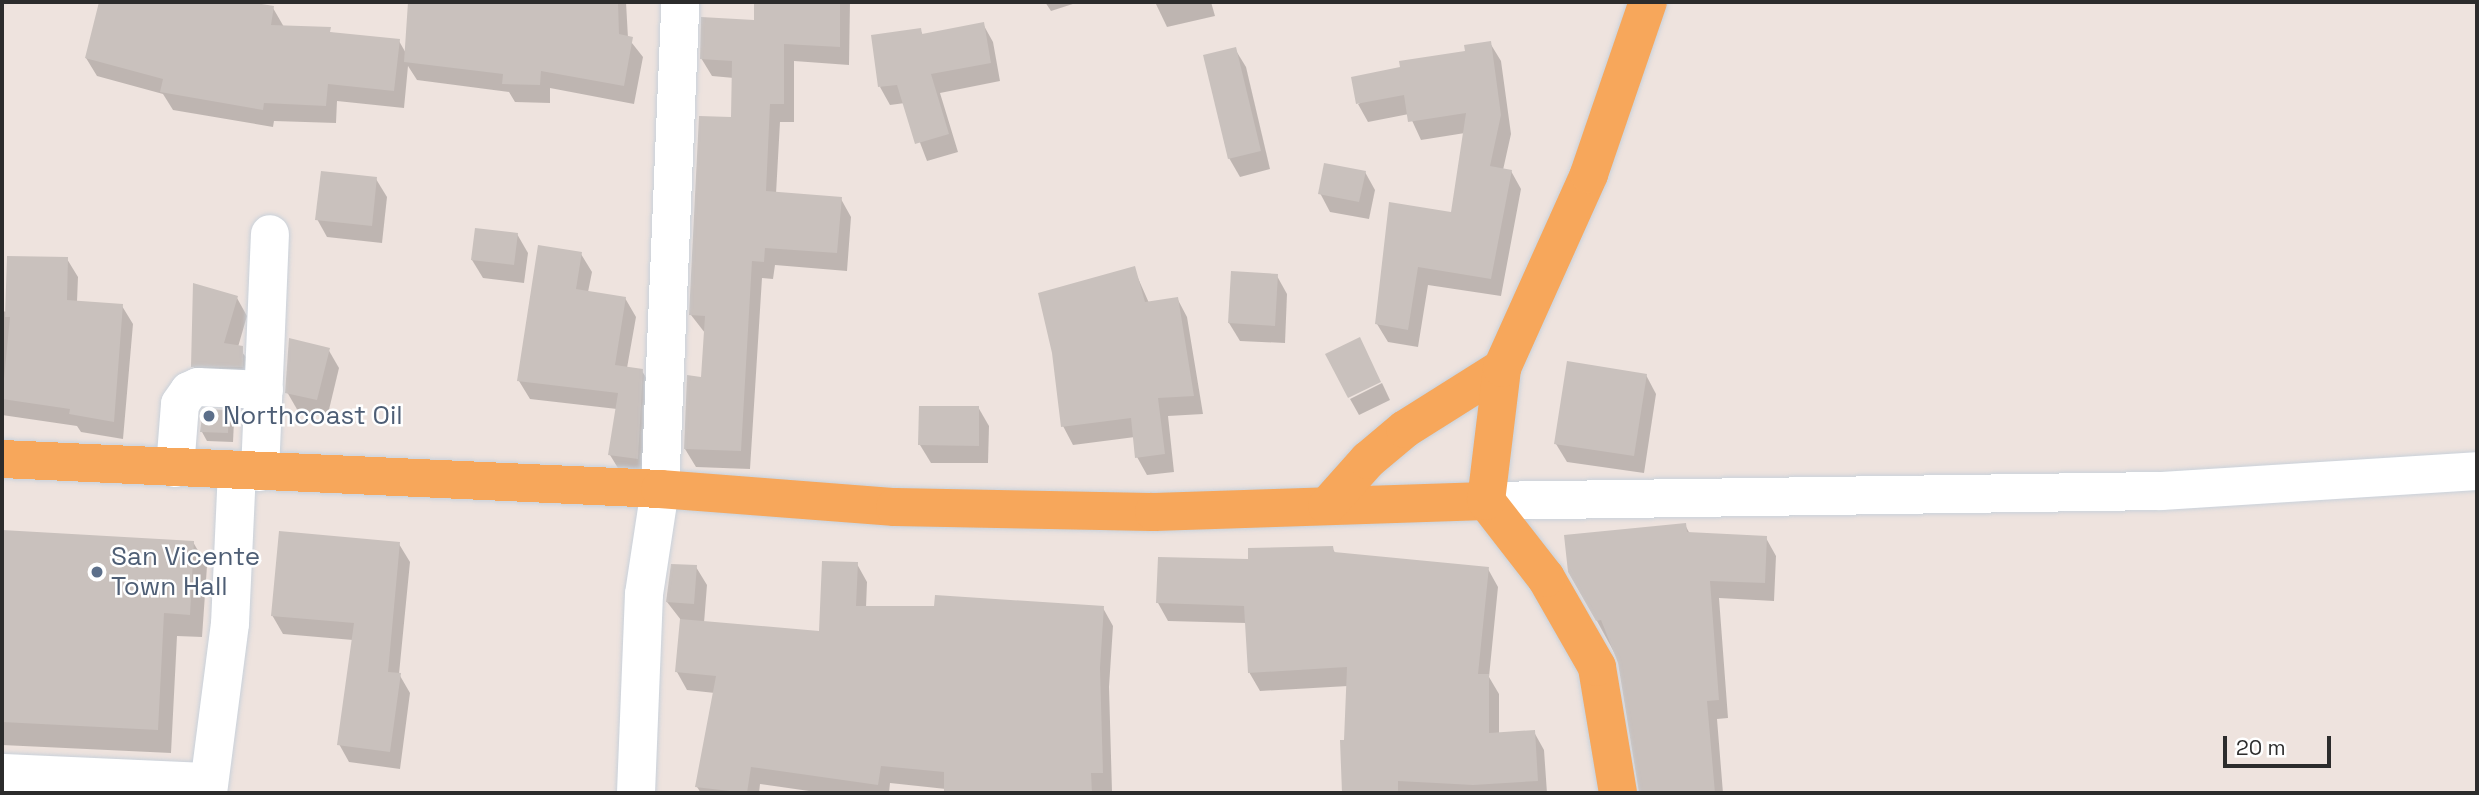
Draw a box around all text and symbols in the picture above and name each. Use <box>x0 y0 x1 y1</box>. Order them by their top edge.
place label: Northcoast Oil <box>223 400 403 432</box>
marker: Northcoast Oil <box>201 408 217 424</box>
place label: San Vicente Town Hall <box>111 541 260 602</box>
marker: San Vicente Town Hall <box>89 564 105 580</box>
scale bar <box>2227 722 2336 766</box>
text: 20 m <box>2236 734 2286 761</box>

